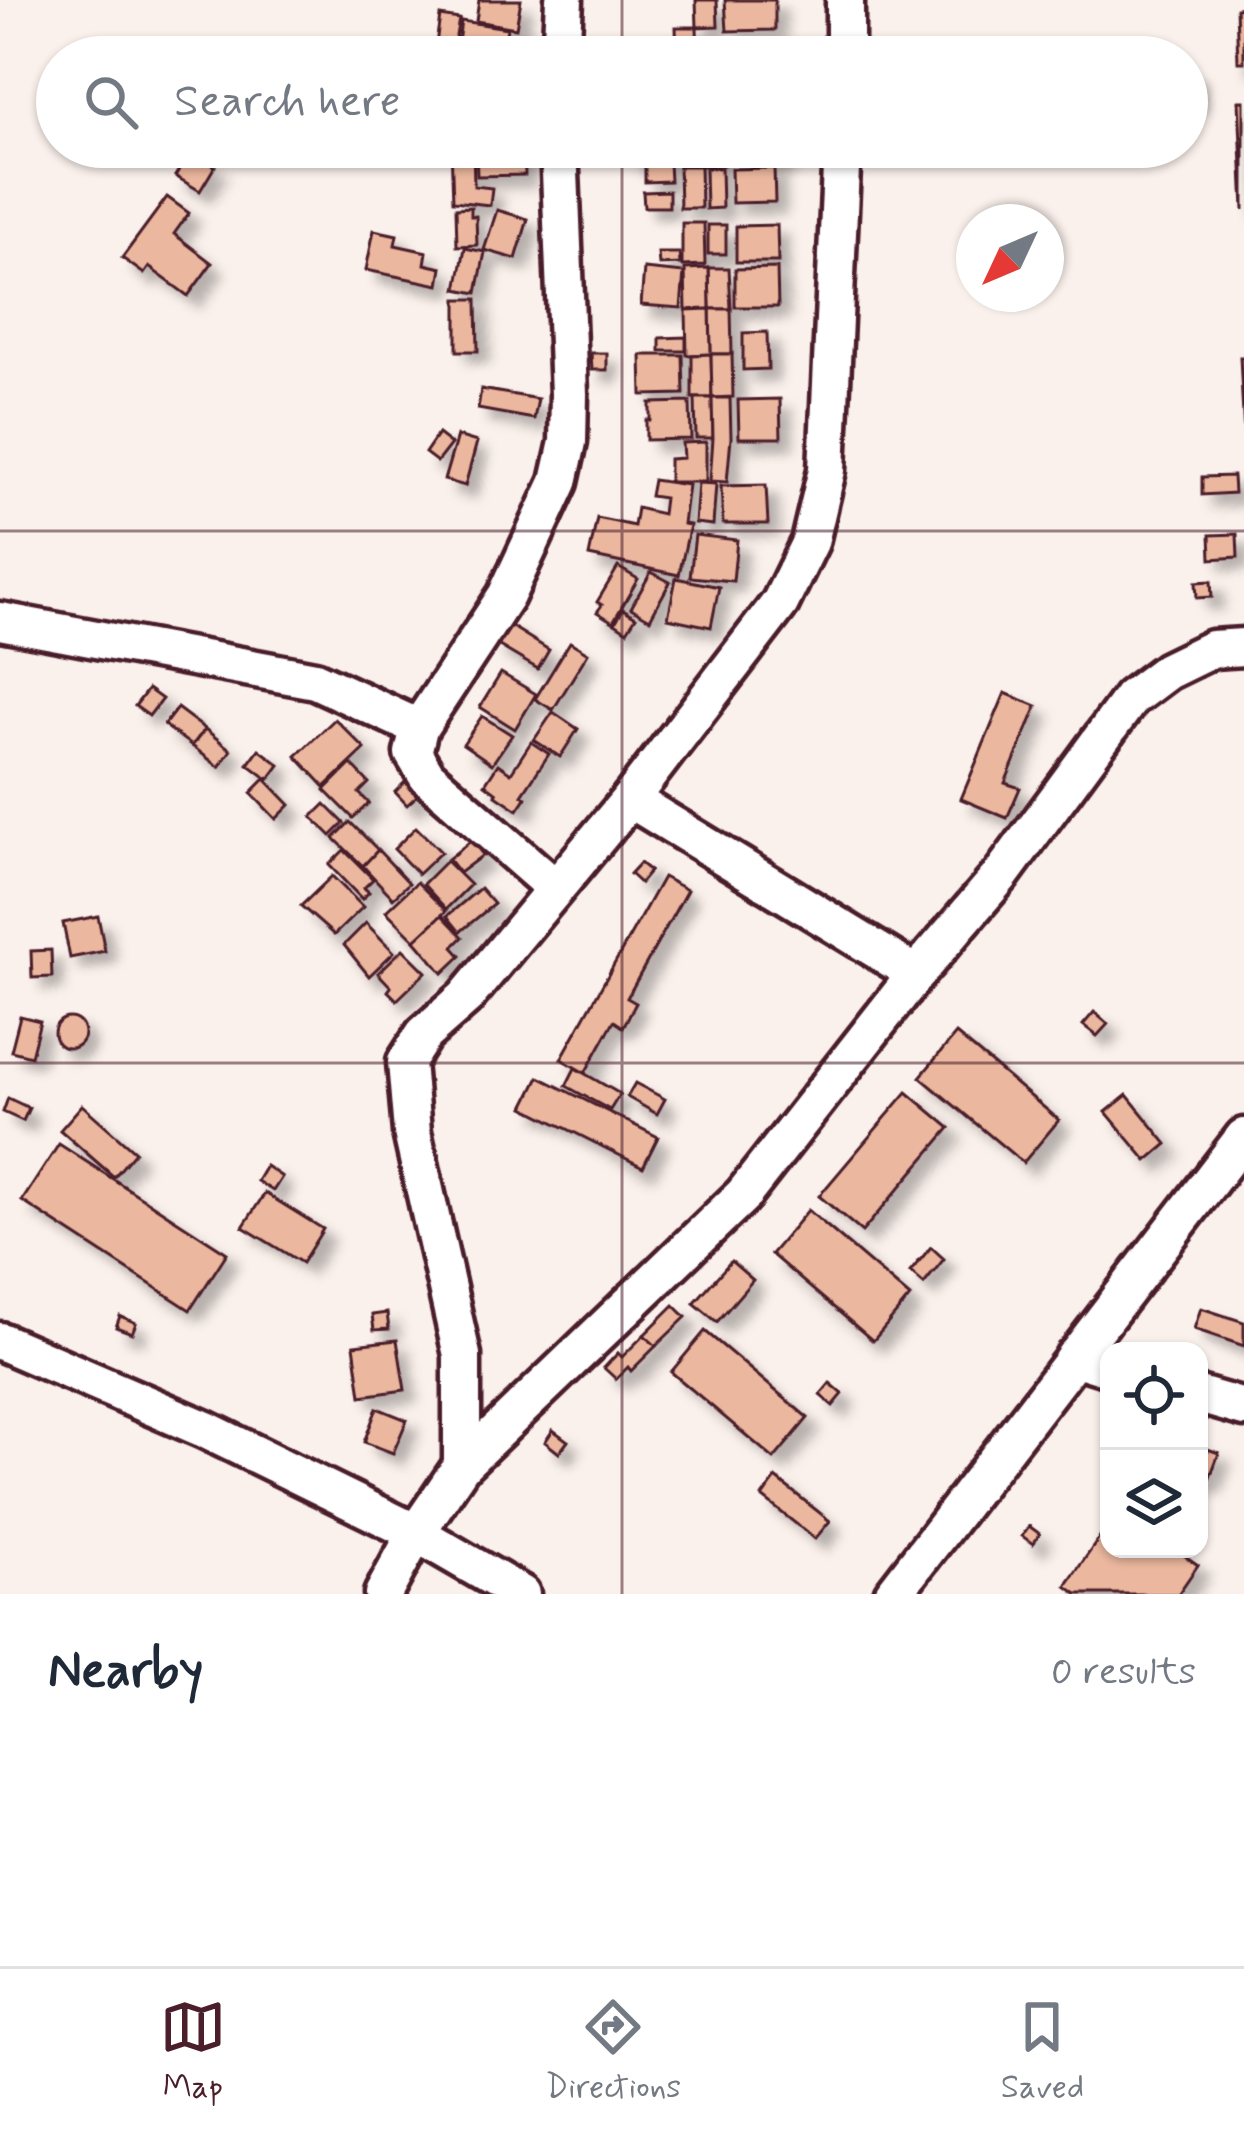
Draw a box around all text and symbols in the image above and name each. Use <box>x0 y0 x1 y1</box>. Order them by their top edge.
search box <box>36 36 1208 168</box>
icon: search <box>78 69 144 135</box>
text: Search here <box>174 73 401 132</box>
north arrow <box>956 204 1064 312</box>
map controls <box>1100 1342 1208 1558</box>
button: locate <box>1100 1342 1208 1450</box>
button: layers <box>1100 1450 1208 1558</box>
text: Nearby <box>48 1639 203 1705</box>
text: 0 results <box>1051 1647 1196 1698</box>
tab: Map <box>160 1994 226 2110</box>
tab: Directions <box>545 1994 681 2110</box>
tab: Saved <box>1001 1994 1084 2110</box>

